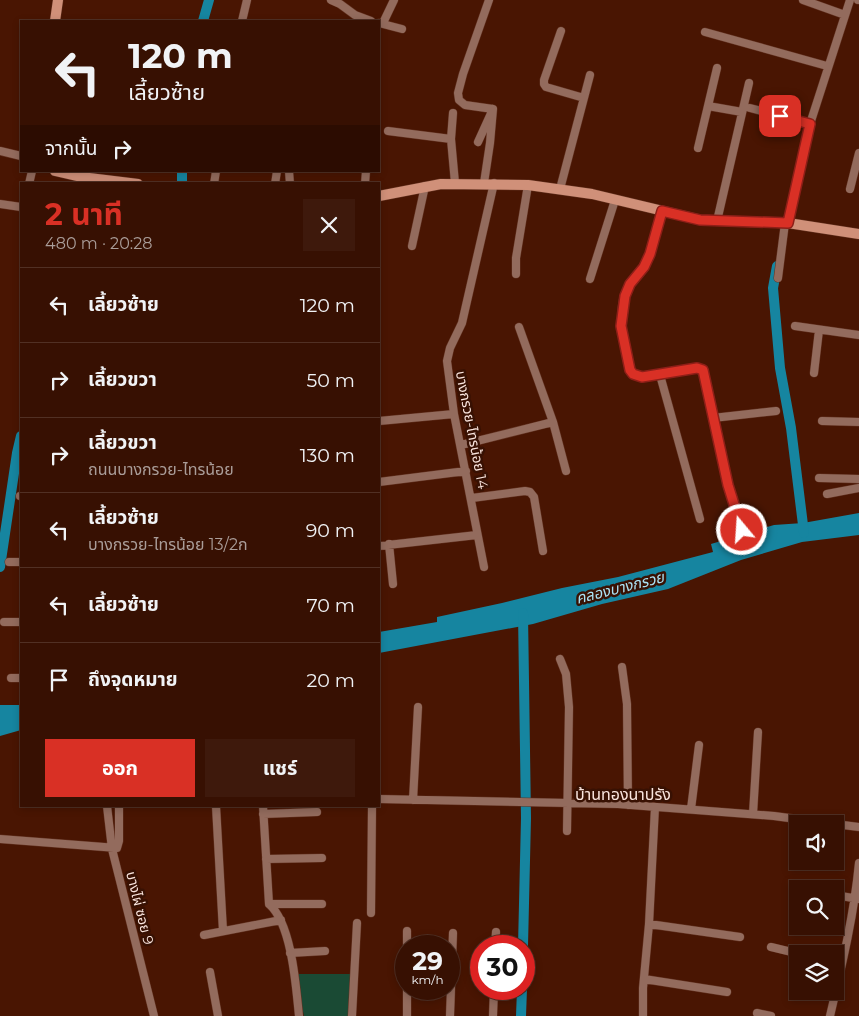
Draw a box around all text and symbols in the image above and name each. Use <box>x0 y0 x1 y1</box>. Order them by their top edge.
text: 120 m <box>128 34 233 77</box>
icon: left <box>45 40 110 105</box>
text: เลี้ยวซ้าย <box>128 79 205 106</box>
pin <box>759 95 801 137</box>
icon: arrive <box>766 102 794 130</box>
icon: right <box>108 135 136 163</box>
text: จากนั้น <box>45 137 98 160</box>
text: 2 นาที <box>45 196 123 233</box>
button: close <box>303 199 355 251</box>
text: 480 m · 20:28 <box>45 234 152 253</box>
icon: left <box>45 291 73 319</box>
text: เลี้ยวซ้าย <box>88 293 159 316</box>
text: 120 m <box>300 294 355 317</box>
icon: right <box>45 366 73 394</box>
text: เลี้ยวขวา <box>88 368 157 391</box>
text: 50 m <box>307 369 355 392</box>
street label: บางกรวย-ไทรน้อย 14 <box>452 369 492 491</box>
text: เลี้ยวขวา <box>88 431 157 454</box>
icon: right <box>45 441 73 469</box>
text: 130 m <box>300 444 355 467</box>
text: ถนนบางกรวย-ไทรน้อย <box>88 460 234 479</box>
position arrow <box>715 503 767 555</box>
text: เลี้ยวซ้าย <box>88 506 159 529</box>
icon: left <box>45 516 73 544</box>
text: 90 m <box>306 519 355 542</box>
text: บางกรวย-ไทรน้อย 13/2ก <box>88 535 248 554</box>
water label: คลองบางกรวย <box>574 567 667 608</box>
icon: left <box>45 591 73 619</box>
text: เลี้ยวซ้าย <box>88 593 159 616</box>
text: 70 m <box>306 594 355 617</box>
icon: arrive <box>45 666 73 694</box>
text: ถึงจุดหมาย <box>88 668 178 691</box>
text: 20 m <box>307 669 355 692</box>
button: ออก <box>45 739 195 797</box>
button: แชร์ <box>205 739 355 797</box>
district label: บ้านทองนาปรัง <box>575 785 671 804</box>
map controls <box>789 815 844 1000</box>
button: sound <box>789 815 844 870</box>
street label: บางไผ่ ซอย 9 <box>122 869 158 947</box>
button: search <box>789 880 844 935</box>
speed limit sign: 30 <box>470 935 535 1000</box>
button: layers <box>789 945 844 1000</box>
text: 29 <box>412 946 443 976</box>
text: km/h <box>411 972 444 987</box>

